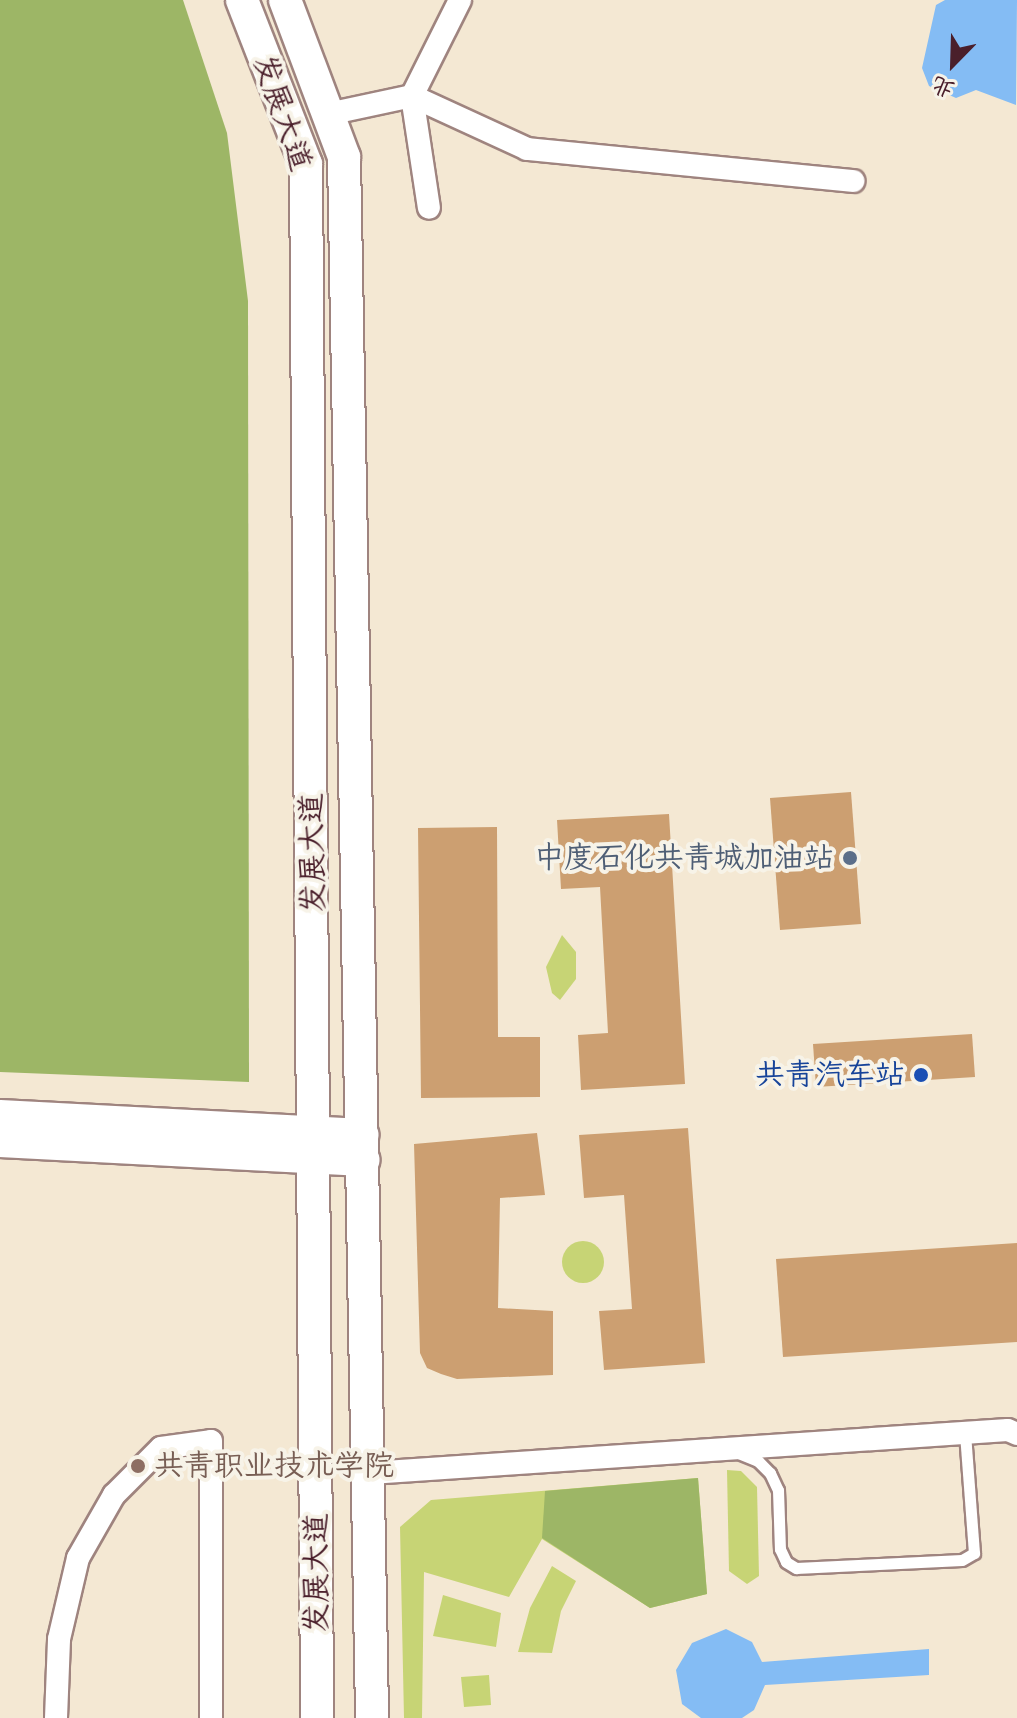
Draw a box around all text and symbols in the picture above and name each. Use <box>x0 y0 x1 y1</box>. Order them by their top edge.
north arrow <box>913 24 993 104</box>
street label: 发展大道 <box>245 50 319 176</box>
text: 北 <box>927 68 960 105</box>
street label: 发展大道 <box>294 793 332 913</box>
place label: 中度石化共青城加油站 <box>534 840 834 876</box>
marker: 中度石化共青城加油站 <box>841 849 859 867</box>
place label: 共青汽车站 <box>755 1057 905 1093</box>
marker: 共青汽车站 <box>912 1066 930 1084</box>
place label: 共青职业技术学院 <box>154 1448 394 1484</box>
marker: 共青职业技术学院 <box>129 1457 147 1475</box>
street label: 发展大道 <box>299 1513 335 1633</box>

